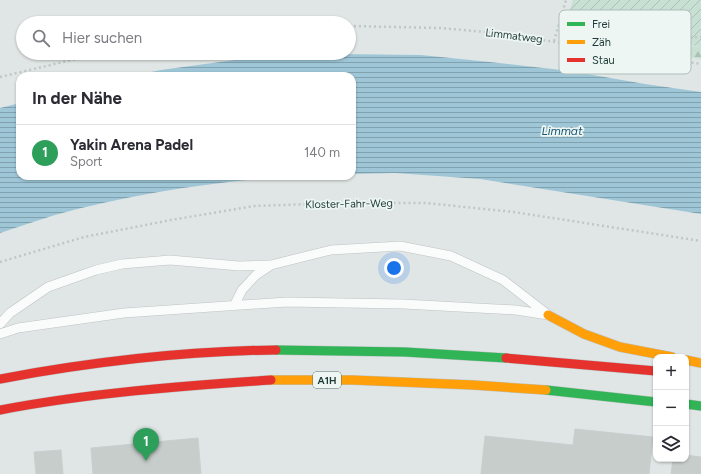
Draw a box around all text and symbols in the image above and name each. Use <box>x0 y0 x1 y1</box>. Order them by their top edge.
legend <box>559 10 691 74</box>
search box <box>16 16 356 60</box>
text: Frei <box>592 18 610 31</box>
street label: Limmatweg <box>485 26 543 46</box>
icon: search <box>30 27 52 49</box>
text: Hier suchen <box>62 29 142 47</box>
text: Zäh <box>592 36 611 49</box>
text: Stau <box>592 54 615 67</box>
text: In der Nähe <box>32 88 122 108</box>
water label: Limmat <box>541 124 583 138</box>
text: Yakin Arena Padel <box>70 136 193 154</box>
text: 1 <box>42 145 48 160</box>
text: 140 m <box>304 145 340 160</box>
text: Sport <box>70 154 103 169</box>
street label: Kloster-Fahr-Weg <box>305 197 393 211</box>
your location <box>384 258 404 278</box>
map controls <box>653 354 689 462</box>
button: + <box>653 354 689 390</box>
road number: A1H <box>313 372 341 388</box>
button: − <box>653 390 689 426</box>
button: layers <box>653 426 689 462</box>
pin: 1 <box>133 428 159 461</box>

